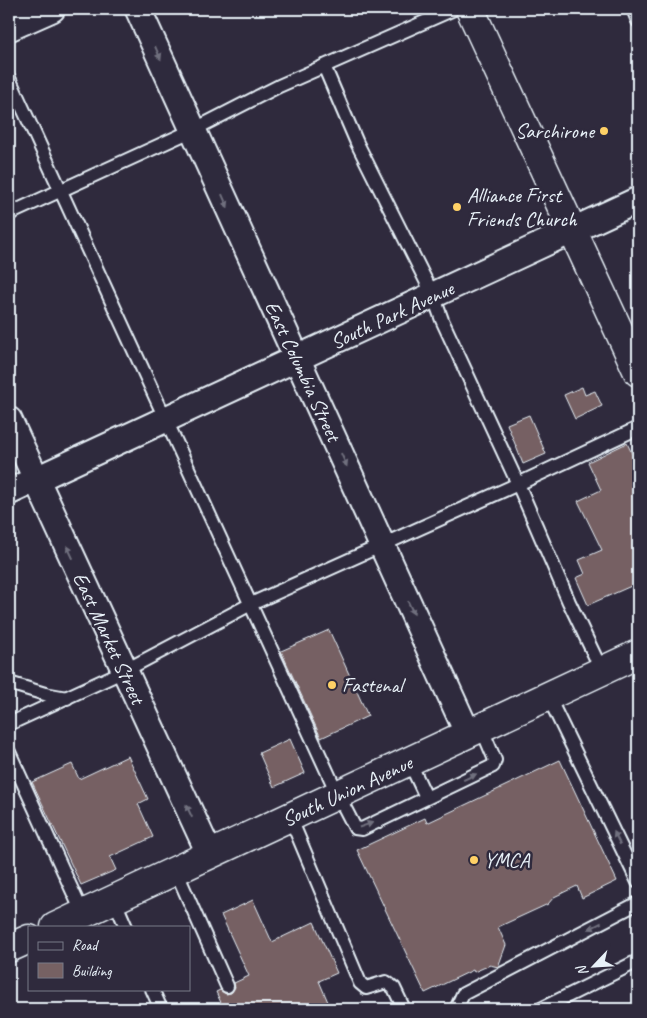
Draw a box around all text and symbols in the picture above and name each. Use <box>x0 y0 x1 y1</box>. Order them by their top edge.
one-way arrow <box>154 46 162 60</box>
place label: Sarchirone <box>515 118 596 144</box>
marker: Sarchirone <box>598 125 610 137</box>
place label: Alliance First Friends Church <box>467 182 578 232</box>
one-way arrow <box>222 194 230 208</box>
marker: Alliance First Friends Church <box>451 201 463 213</box>
street label: South Park Avenue <box>326 275 459 355</box>
street label: East Columbia Street <box>259 297 348 447</box>
one-way arrow <box>340 453 348 467</box>
one-way arrow <box>65 545 73 559</box>
street label: East Market Street <box>67 568 152 710</box>
one-way arrow <box>407 601 415 615</box>
place label: Fastenal <box>342 672 406 698</box>
marker: Fastenal <box>326 679 338 691</box>
street label: South Union Avenue <box>278 749 418 832</box>
one-way arrow <box>463 772 477 780</box>
one-way arrow <box>185 804 193 818</box>
one-way arrow <box>359 821 374 829</box>
one-way arrow <box>613 831 621 845</box>
place label: YMCA <box>484 847 531 873</box>
marker: YMCA <box>468 854 480 866</box>
one-way arrow <box>588 922 602 930</box>
legend <box>28 926 190 990</box>
text: Road <box>72 936 99 955</box>
north arrow <box>570 940 620 990</box>
text: Building <box>72 962 112 981</box>
text: N <box>572 962 592 979</box>

